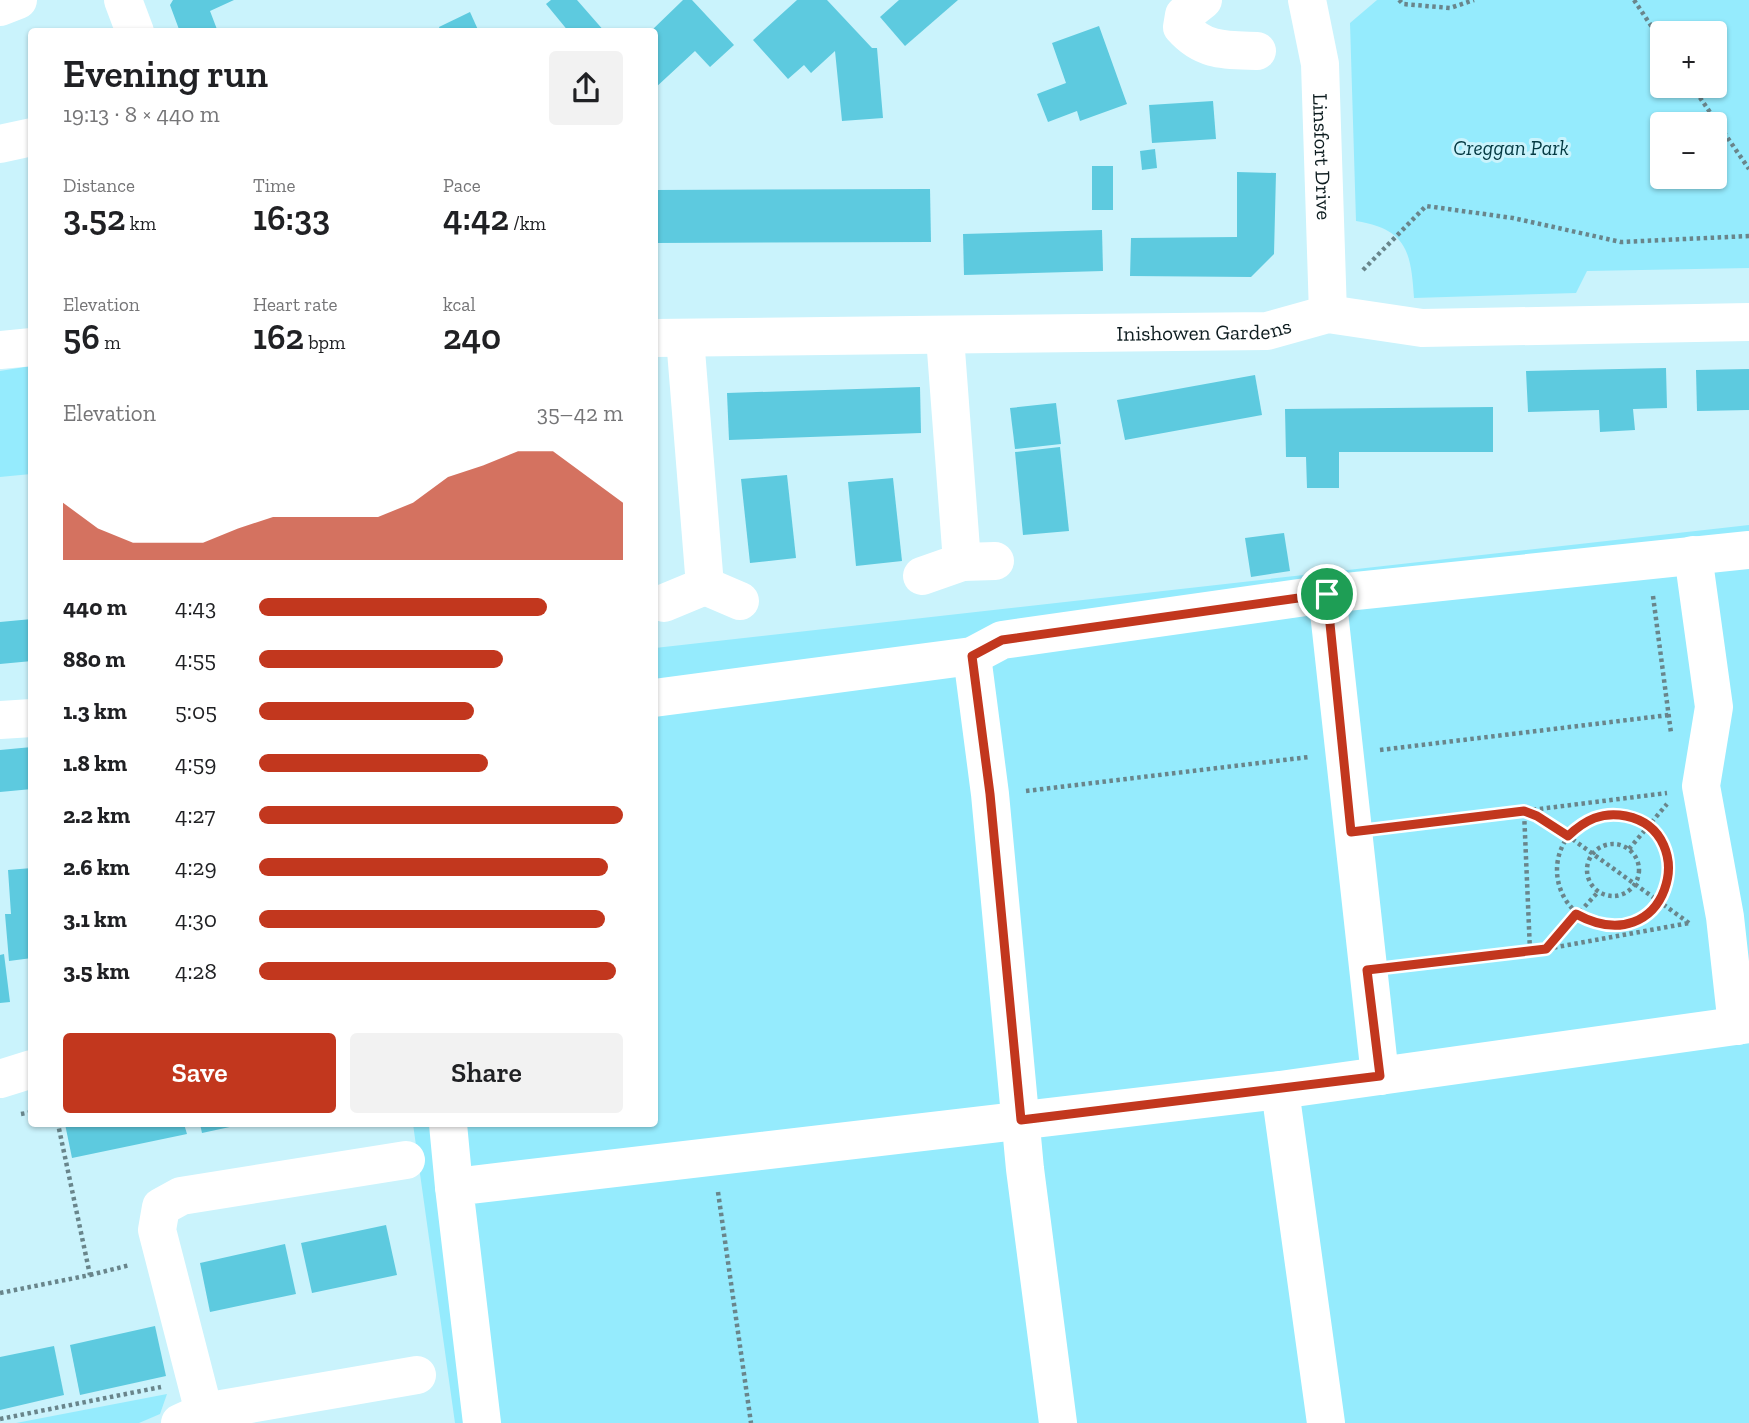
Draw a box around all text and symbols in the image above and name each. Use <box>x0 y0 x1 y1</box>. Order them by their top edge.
map controls <box>1650 21 1727 189</box>
button: + <box>1650 21 1727 98</box>
text: Evening run <box>63 51 268 97</box>
button: share <box>549 51 623 125</box>
street label: Linsfort Drive <box>1308 93 1337 221</box>
text: 19:13 · 8 × 440 m <box>63 100 220 128</box>
button: − <box>1650 112 1727 189</box>
park label: Creggan Park <box>1453 135 1569 160</box>
text: Distance <box>63 174 135 197</box>
text: Time <box>253 174 295 197</box>
text: Pace <box>443 174 481 197</box>
text: 3.52 <box>63 197 125 239</box>
text: 16:33 <box>253 197 330 239</box>
text: 4:42 <box>443 197 509 239</box>
text: km <box>125 212 156 235</box>
text: /km <box>509 212 546 235</box>
text: Elevation <box>63 293 140 316</box>
text: Heart rate <box>253 293 338 316</box>
text: kcal <box>443 293 476 316</box>
street label: Inishowen Gardens <box>1116 312 1294 345</box>
text: 56 <box>63 316 100 358</box>
text: 162 <box>253 316 304 358</box>
text: 240 <box>443 316 501 358</box>
text: m <box>100 331 121 354</box>
text: bpm <box>304 331 345 354</box>
text: Elevation <box>63 399 156 427</box>
text: 35–42 m <box>537 399 623 427</box>
pin <box>1297 564 1357 624</box>
icon: arrive <box>1308 575 1346 613</box>
text: 440 m <box>63 593 127 621</box>
text: 4:43 <box>175 593 216 621</box>
text: 880 m <box>63 645 126 673</box>
text: 4:55 <box>175 645 216 673</box>
text: 1.3 km <box>63 697 127 725</box>
text: 5:05 <box>175 697 217 725</box>
text: 1.8 km <box>63 749 127 777</box>
text: 4:59 <box>175 749 217 777</box>
text: 2.2 km <box>63 801 130 829</box>
text: 4:27 <box>175 801 215 829</box>
text: 2.6 km <box>63 853 130 881</box>
text: 4:29 <box>175 853 217 881</box>
text: 3.1 km <box>63 905 127 933</box>
text: 4:30 <box>175 905 217 933</box>
text: 3.5 km <box>63 957 130 985</box>
text: 4:28 <box>175 957 217 985</box>
button: Save <box>63 1033 336 1113</box>
button: Share <box>350 1033 623 1113</box>

